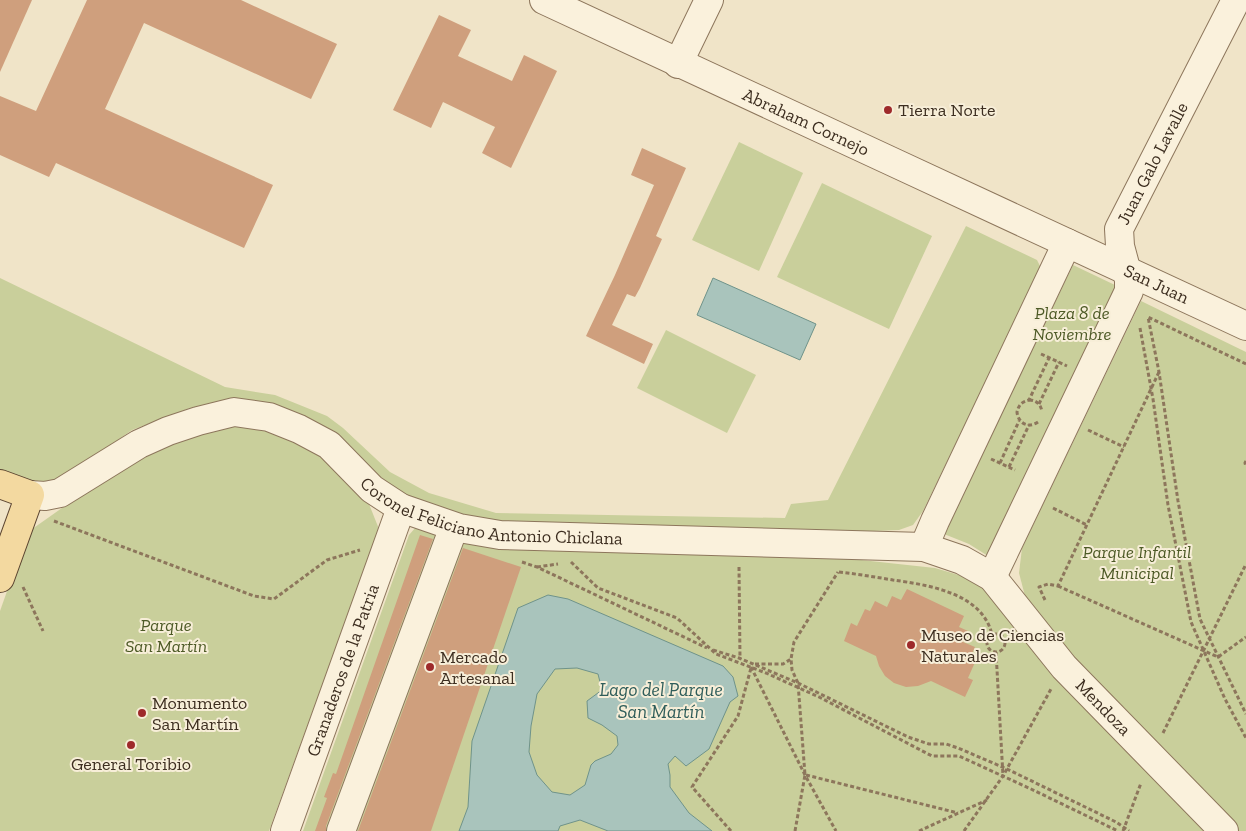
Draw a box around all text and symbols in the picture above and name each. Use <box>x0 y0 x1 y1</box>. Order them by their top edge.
street label: Abraham Cornejo <box>739 83 873 161</box>
place label: Tierra Norte <box>898 99 995 121</box>
street label: Juan Galo Lavalle <box>1112 99 1193 228</box>
marker: Tierra Norte <box>882 104 894 116</box>
street label: San Juan <box>1120 259 1193 309</box>
park label: Plaza 8 de Noviembre <box>1033 302 1112 345</box>
street label: Coronel Feliciano Antonio Chiclana <box>355 472 623 549</box>
park label: Parque Infantil Municipal <box>1083 541 1191 584</box>
street label: Granaderos de la Patria <box>302 580 384 759</box>
park label: Parque San Martín <box>125 614 207 657</box>
place label: Museo de Ciencias Naturales <box>921 624 1064 667</box>
marker: Museo de Ciencias Naturales <box>905 639 917 651</box>
place label: Mercado Artesanal <box>440 646 515 689</box>
marker: Mercado Artesanal <box>424 661 436 673</box>
street label: Mendoza <box>1071 674 1136 740</box>
water label: Lago del Parque San Martín <box>599 678 723 723</box>
place label: Monumento San Martín <box>152 692 247 735</box>
marker: Monumento San Martín <box>136 707 148 719</box>
marker: General Toribio <box>125 739 137 751</box>
place label: General Toribio <box>71 753 191 775</box>

